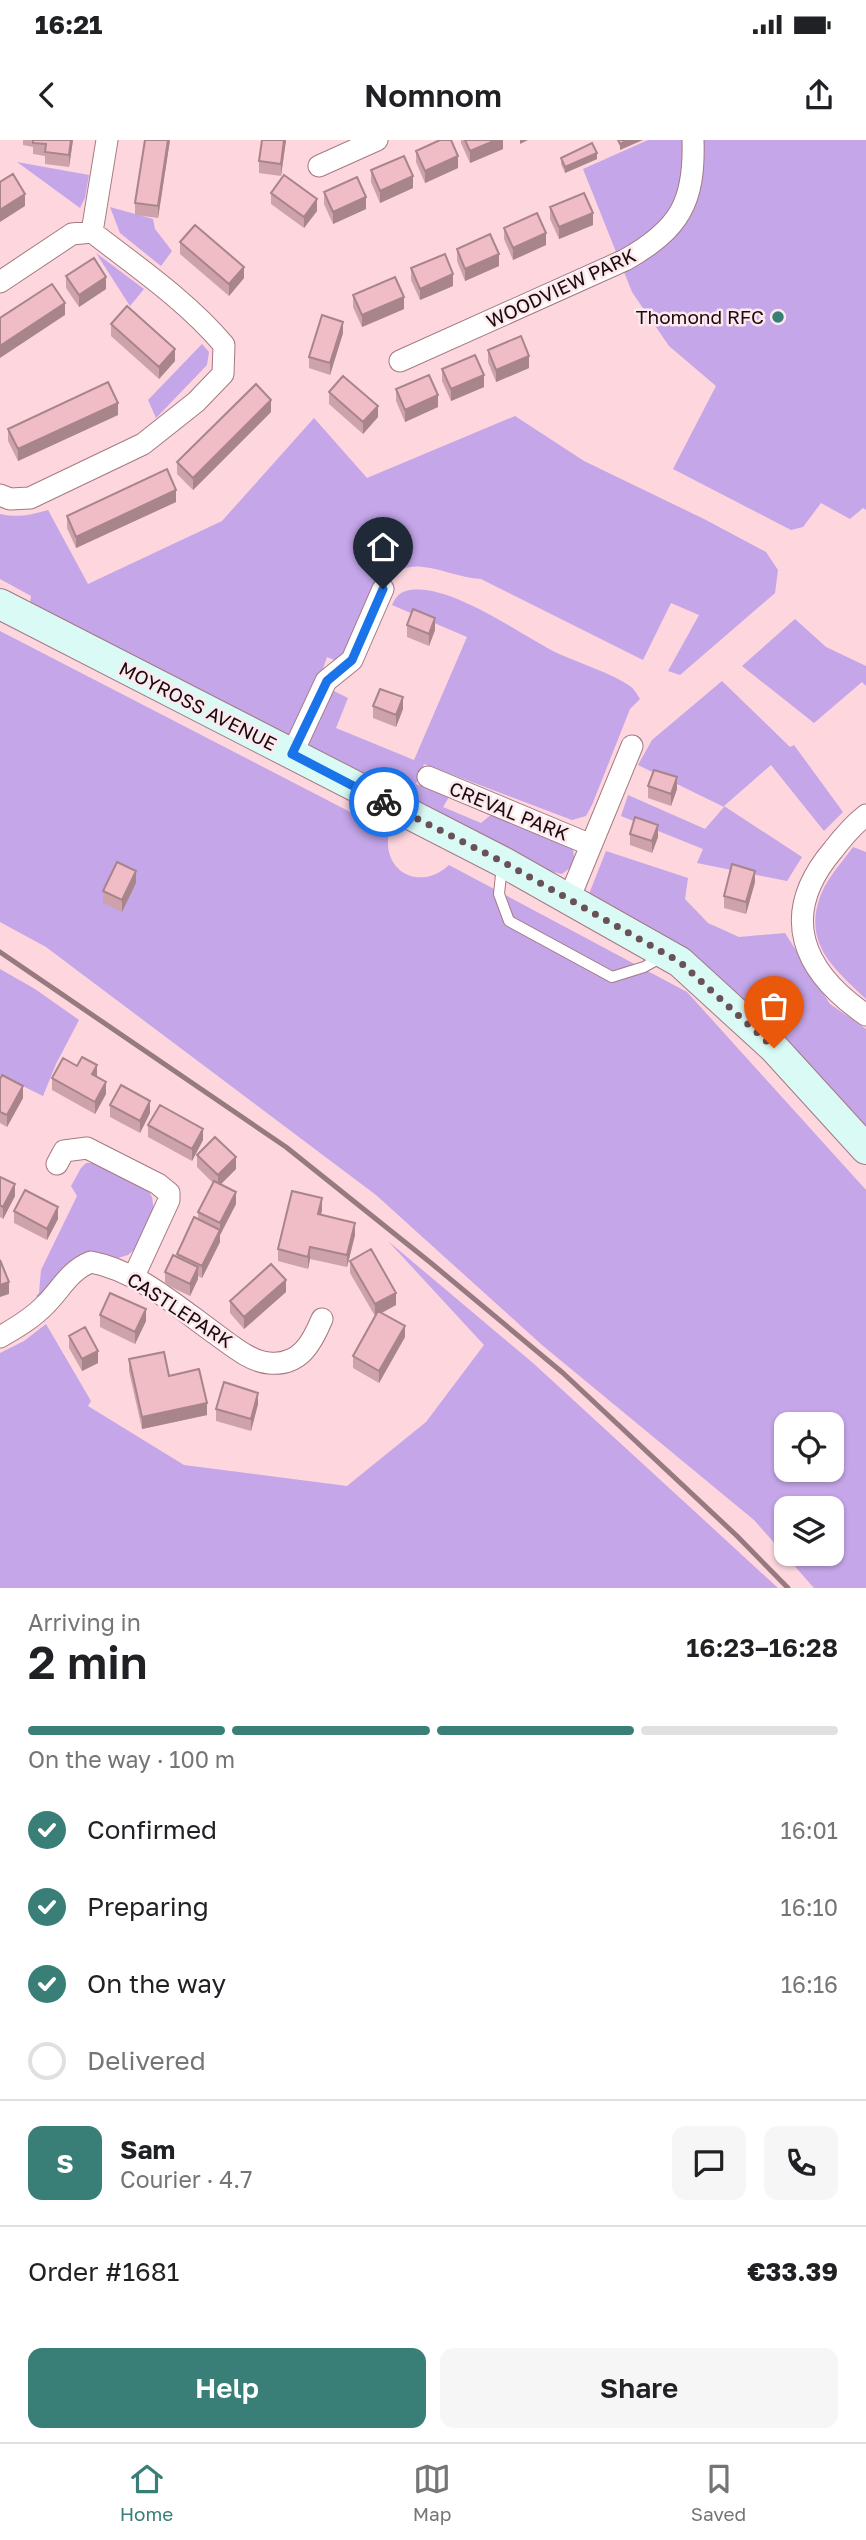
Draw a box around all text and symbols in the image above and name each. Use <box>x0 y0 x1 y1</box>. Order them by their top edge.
text: 16:21 <box>35 9 102 40</box>
icon: back <box>28 76 66 114</box>
text: Nomnom <box>364 76 502 114</box>
icon: share <box>800 76 838 114</box>
street label: WOODVIEW PARK <box>482 243 639 332</box>
place label: Thomond RFC <box>636 305 764 328</box>
marker: Thomond RFC <box>770 309 786 325</box>
pin <box>353 517 413 589</box>
icon: home <box>364 528 402 566</box>
street label: MOYROSS AVENUE <box>116 656 281 755</box>
courier <box>349 767 419 837</box>
street label: CREVAL PARK <box>446 776 572 845</box>
icon: bike <box>365 783 403 821</box>
pin <box>744 976 804 1048</box>
icon: bag <box>755 987 793 1025</box>
street label: CASTLEPARK <box>123 1267 237 1352</box>
map controls <box>774 1412 844 1566</box>
button: locate <box>774 1412 844 1482</box>
button: layers <box>774 1496 844 1566</box>
text: Arriving in <box>28 1608 141 1636</box>
text: 16:23–16:28 <box>686 1632 838 1663</box>
text: 2 min <box>28 1634 148 1689</box>
text: On the way · 100 m <box>28 1745 235 1773</box>
icon: check <box>28 1811 66 1849</box>
text: Confirmed <box>87 1814 217 1845</box>
text: 16:01 <box>781 1816 838 1844</box>
icon: check <box>28 1888 66 1926</box>
text: Preparing <box>87 1891 209 1922</box>
text: 16:10 <box>781 1893 838 1921</box>
icon: check <box>28 1965 66 2003</box>
text: On the way <box>87 1968 226 1999</box>
text: 16:16 <box>781 1970 838 1998</box>
text: Delivered <box>87 2045 206 2076</box>
button: chat <box>672 2126 746 2200</box>
button: phone <box>764 2126 838 2200</box>
text: Sam <box>120 2134 175 2165</box>
text: S <box>56 2148 74 2179</box>
text: Courier · 4.7 <box>120 2165 252 2193</box>
text: Order #1681 <box>28 2256 179 2287</box>
text: €33.39 <box>747 2256 838 2287</box>
button: Help <box>28 2348 426 2428</box>
button: Share <box>440 2348 838 2428</box>
tab: Home <box>120 2460 173 2525</box>
tab: Map <box>413 2460 451 2525</box>
tab: Saved <box>691 2460 746 2525</box>

